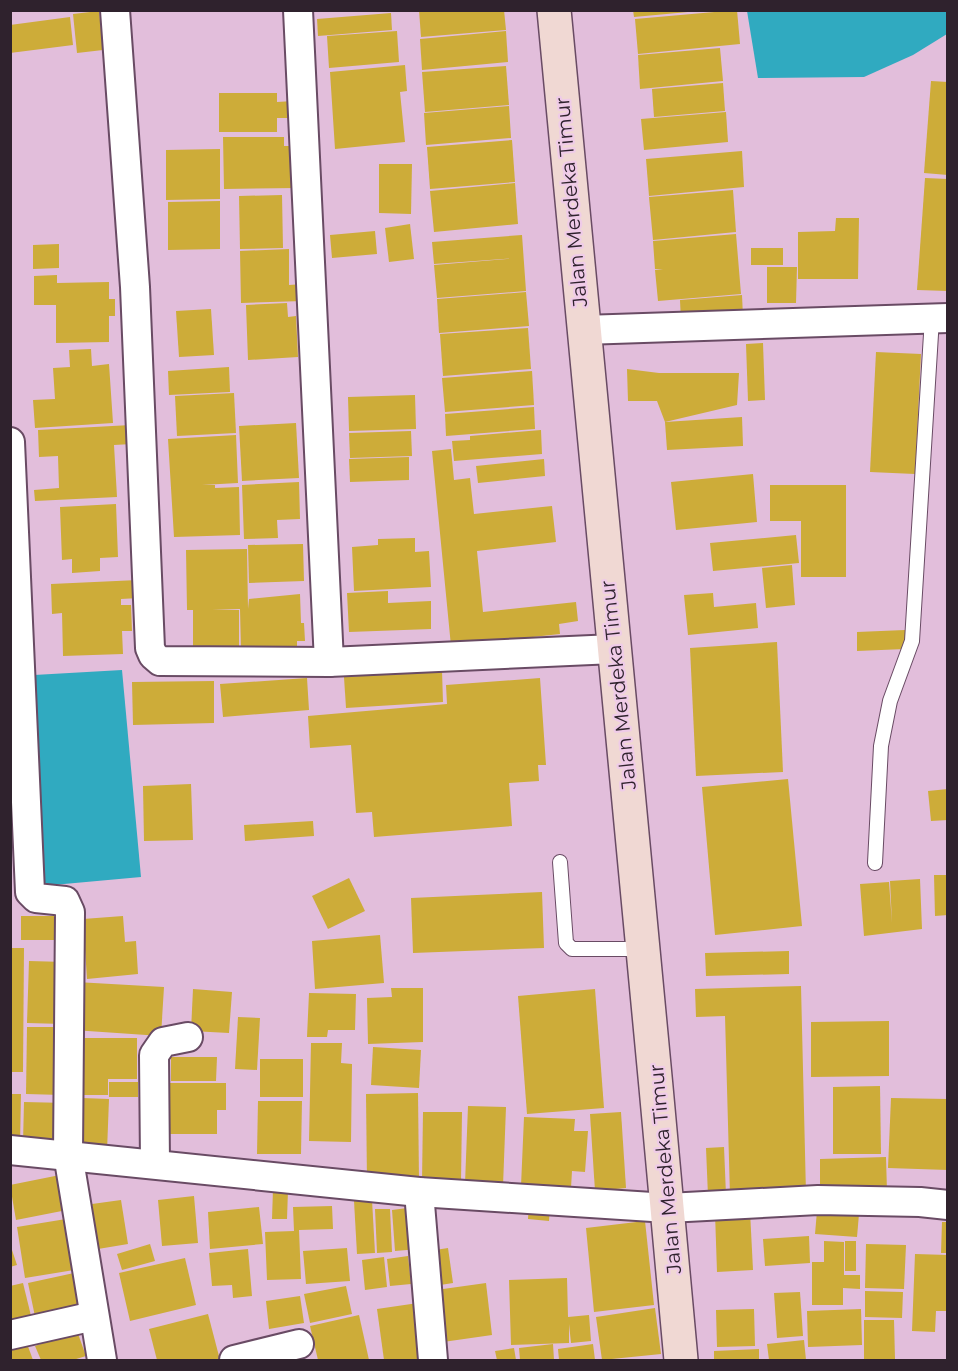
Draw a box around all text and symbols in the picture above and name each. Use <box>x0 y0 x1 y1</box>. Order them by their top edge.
street label: Jalan Merdeka Timur <box>550 96 592 309</box>
street label: Jalan Merdeka Timur <box>595 579 641 792</box>
street label: Jalan Merdeka Timur <box>644 1063 686 1276</box>

